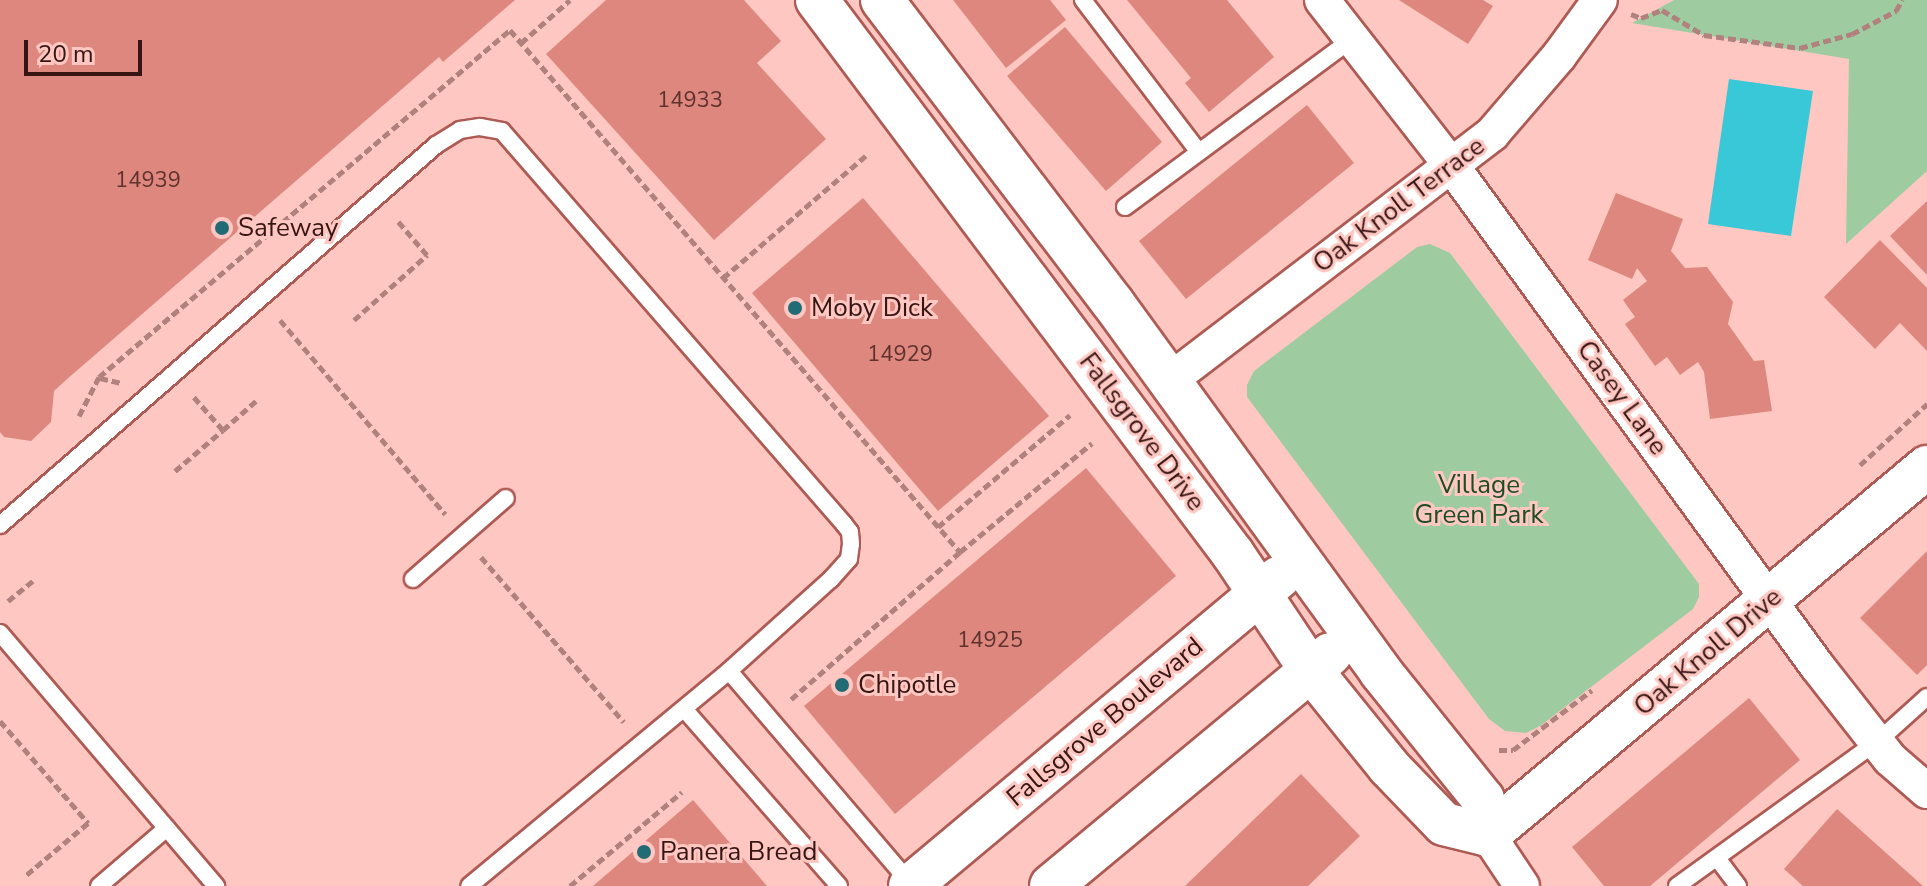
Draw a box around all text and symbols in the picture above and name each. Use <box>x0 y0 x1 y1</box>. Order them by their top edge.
scale bar <box>28 24 146 74</box>
text: 20 m <box>38 38 94 70</box>
house number: 14933 <box>657 88 723 114</box>
street label: Oak Knoll Terrace <box>1307 130 1491 280</box>
house number: 14939 <box>115 168 181 194</box>
place label: Safeway <box>238 212 338 244</box>
marker: Safeway <box>213 219 231 237</box>
place label: Moby Dick <box>811 292 933 324</box>
marker: Moby Dick <box>786 299 804 317</box>
street label: Casey Lane <box>1570 335 1674 461</box>
house number: 14929 <box>867 342 933 368</box>
street label: Fallsgrove Drive <box>1073 347 1211 517</box>
park label: Village Green Park <box>1414 469 1544 530</box>
street label: Oak Knoll Drive <box>1628 581 1788 723</box>
house number: 14925 <box>957 628 1023 654</box>
street label: Fallsgrove Boulevard <box>1000 631 1210 813</box>
place label: Chipotle <box>858 669 956 701</box>
marker: Chipotle <box>833 676 851 694</box>
place label: Panera Bread <box>660 836 817 868</box>
marker: Panera Bread <box>635 843 653 861</box>

